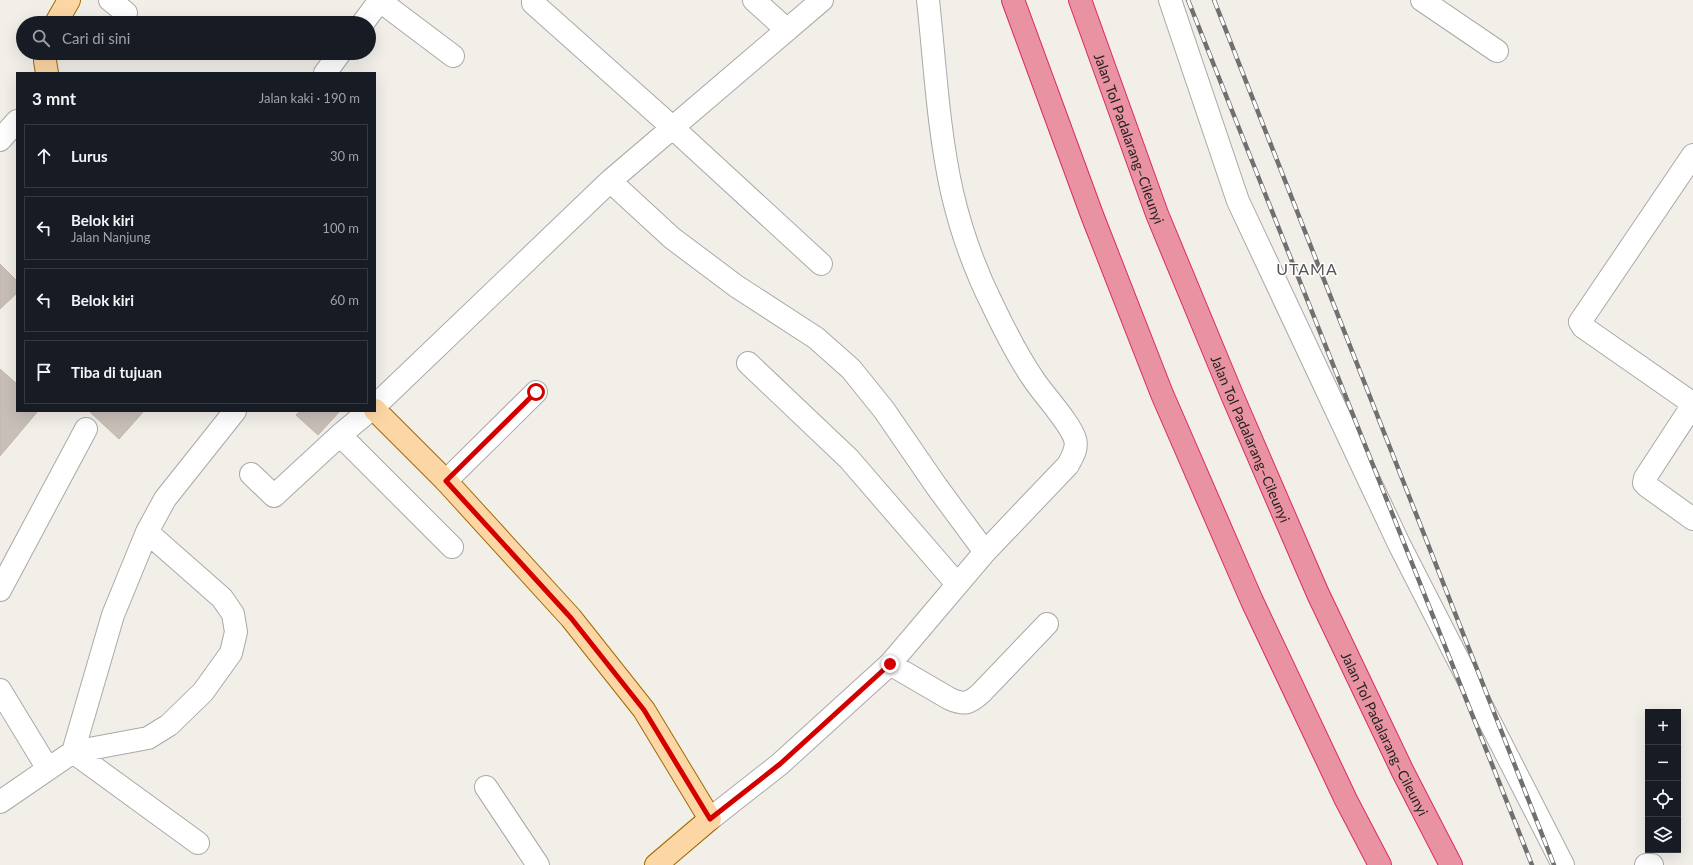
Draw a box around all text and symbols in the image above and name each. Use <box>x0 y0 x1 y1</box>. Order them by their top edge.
search box <box>16 16 376 60</box>
icon: search <box>30 27 52 49</box>
text: Cari di sini <box>62 29 130 47</box>
street label: Jalan Tol Padalarang–Cileunyi <box>1091 51 1169 226</box>
text: 3 mnt <box>32 88 76 109</box>
text: Jalan kaki · 190 m <box>259 90 360 106</box>
icon: ahead <box>33 145 55 167</box>
text: Lurus <box>71 147 108 165</box>
text: 30 m <box>330 148 359 164</box>
text: Belok kiri <box>71 211 134 229</box>
icon: left <box>33 217 55 239</box>
text: 100 m <box>322 220 359 236</box>
text: Jalan Nanjung <box>71 229 151 245</box>
district label: UTAMA <box>1276 259 1338 278</box>
icon: left <box>33 289 55 311</box>
text: Belok kiri <box>71 291 134 309</box>
text: 60 m <box>330 292 359 308</box>
street label: Jalan Tol Padalarang–Cileunyi <box>1208 353 1294 525</box>
icon: arrive <box>33 361 55 383</box>
text: Tiba di tujuan <box>71 363 162 381</box>
route start <box>527 383 545 401</box>
street label: Jalan Tol Padalarang–Cileunyi <box>1338 649 1432 818</box>
route end <box>881 655 899 673</box>
map controls <box>1645 709 1681 853</box>
button: + <box>1645 709 1681 745</box>
button: − <box>1645 745 1681 781</box>
button: locate <box>1645 781 1681 817</box>
button: layers <box>1645 817 1681 853</box>

